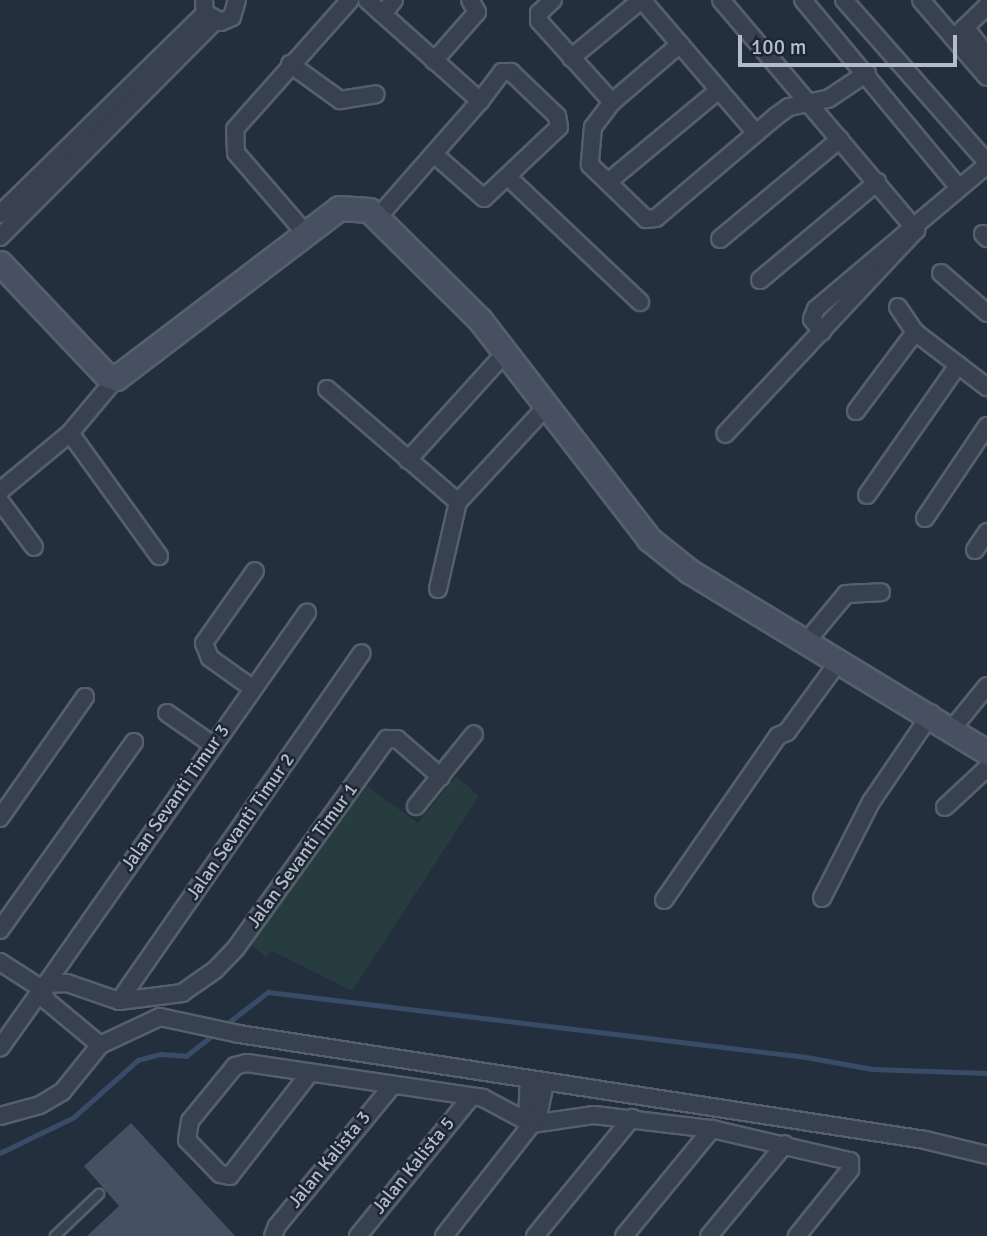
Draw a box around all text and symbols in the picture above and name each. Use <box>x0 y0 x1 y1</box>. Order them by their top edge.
scale bar <box>742 21 961 65</box>
text: 100 m <box>751 34 806 60</box>
street label: Jalan Sevanti Timur 3 <box>117 720 235 876</box>
street label: Jalan Sevanti Timur 2 <box>182 749 300 905</box>
street label: Jalan Sevanti Timur 1 <box>243 779 363 933</box>
street label: Jalan Kalista 3 <box>284 1107 376 1213</box>
street label: Jalan Kalista 5 <box>368 1113 460 1219</box>

